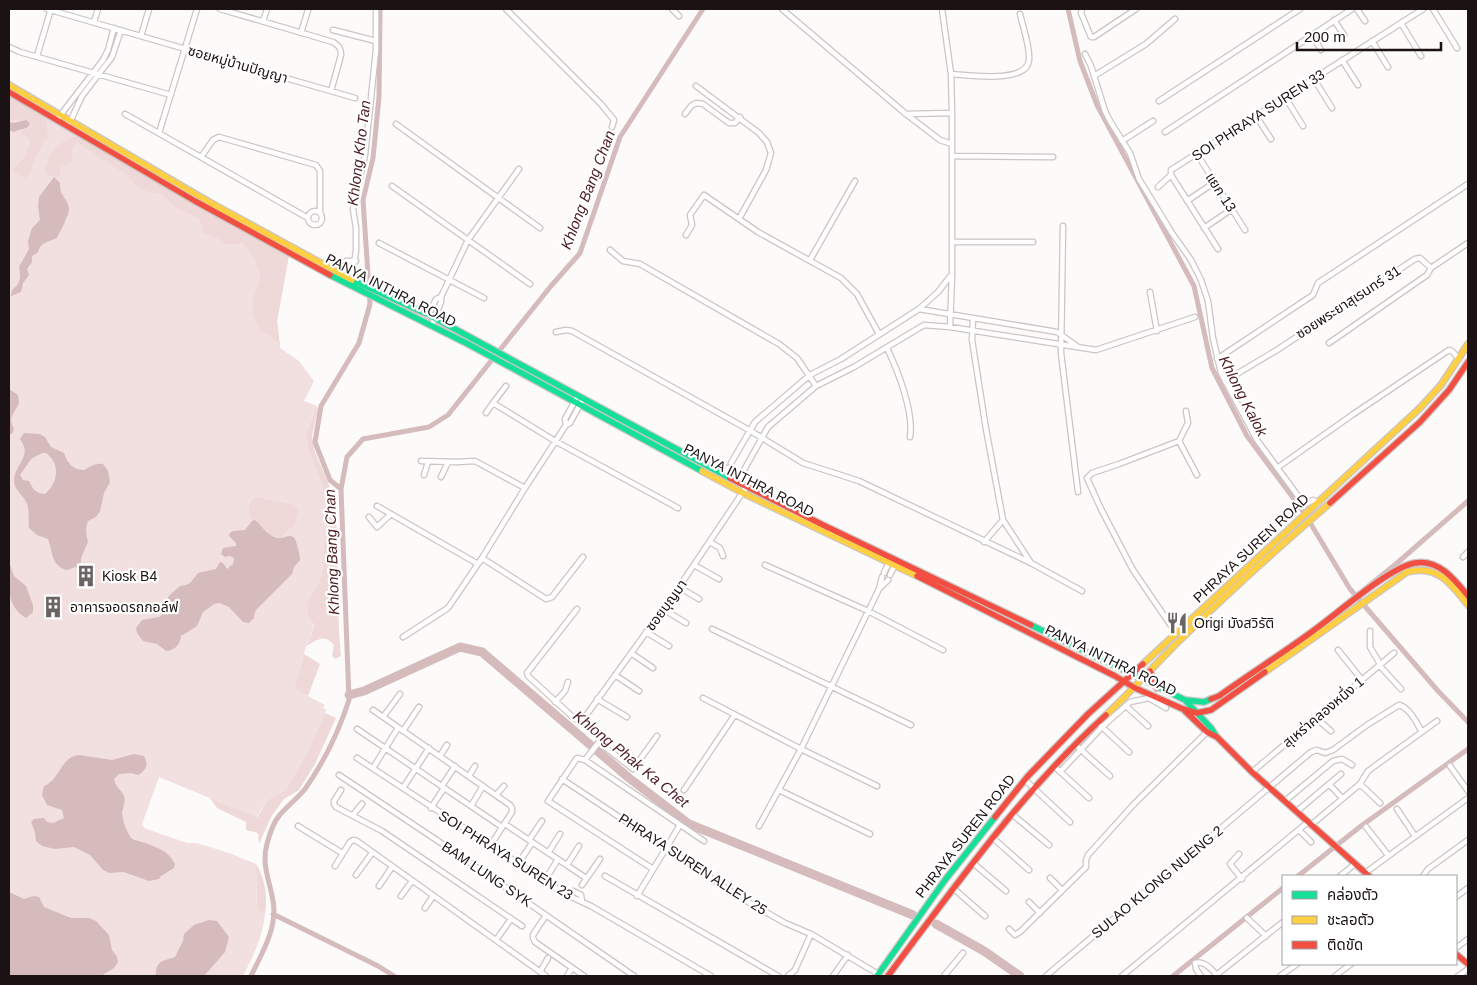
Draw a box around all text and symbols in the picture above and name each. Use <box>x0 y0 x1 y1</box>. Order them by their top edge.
scale bar <box>1297 20 1441 52</box>
text: 200 m <box>1304 28 1346 45</box>
street label: ซอยหมู่บ้านปัญญา <box>186 42 290 87</box>
street label: SOI PHRAYA SUREN 33 <box>1189 66 1328 164</box>
water label: Khlong Kho Tan <box>344 99 373 207</box>
water label: Khlong Bang Chan <box>557 128 618 252</box>
street label: แยก 13 <box>1202 169 1240 215</box>
street label: PANYA INTHRA ROAD <box>323 250 459 330</box>
street label: ซอยพระยาสุเรนทร์ 31 <box>1293 262 1404 343</box>
water label: Khlong Kalok <box>1216 353 1272 440</box>
street label: PANYA INTHRA ROAD <box>681 440 817 520</box>
water label: Khlong Bang Chan <box>321 489 342 615</box>
street label: PHRAYA SUREN ROAD <box>1190 490 1312 606</box>
building icon: Kiosk B4 <box>73 563 99 589</box>
place label: Kiosk B4 <box>102 568 157 584</box>
street label: ซอยบุญมา <box>642 576 691 634</box>
building icon: อาคารจอดรถกอล์ฟ <box>40 594 66 620</box>
place label: อาคารจอดรถกอล์ฟ <box>70 599 179 615</box>
restaurant icon: Origi มังสวิรัติ <box>1164 610 1190 636</box>
place label: Origi มังสวิรัติ <box>1194 615 1274 631</box>
street label: PANYA INTHRA ROAD <box>1043 621 1179 699</box>
street label: สุเหร่าคลองหนึ่ง 1 <box>1278 672 1368 751</box>
water label: Khlong Phak Ka Chet <box>570 707 693 811</box>
street label: PHRAYA SUREN ROAD <box>912 771 1018 901</box>
street label: SOI PHRAYA SUREN 23 <box>436 807 576 903</box>
street label: PHRAYA SUREN ALLEY 25 <box>616 810 770 918</box>
street label: SULAO KLONG NUENG 2 <box>1088 822 1226 942</box>
street label: BAM LUNG SYK <box>439 838 536 910</box>
legend <box>1282 875 1457 965</box>
text: คล่องตัว <box>1327 886 1378 903</box>
text: ชะลอตัว <box>1327 911 1374 928</box>
text: ติดขัด <box>1327 936 1363 953</box>

